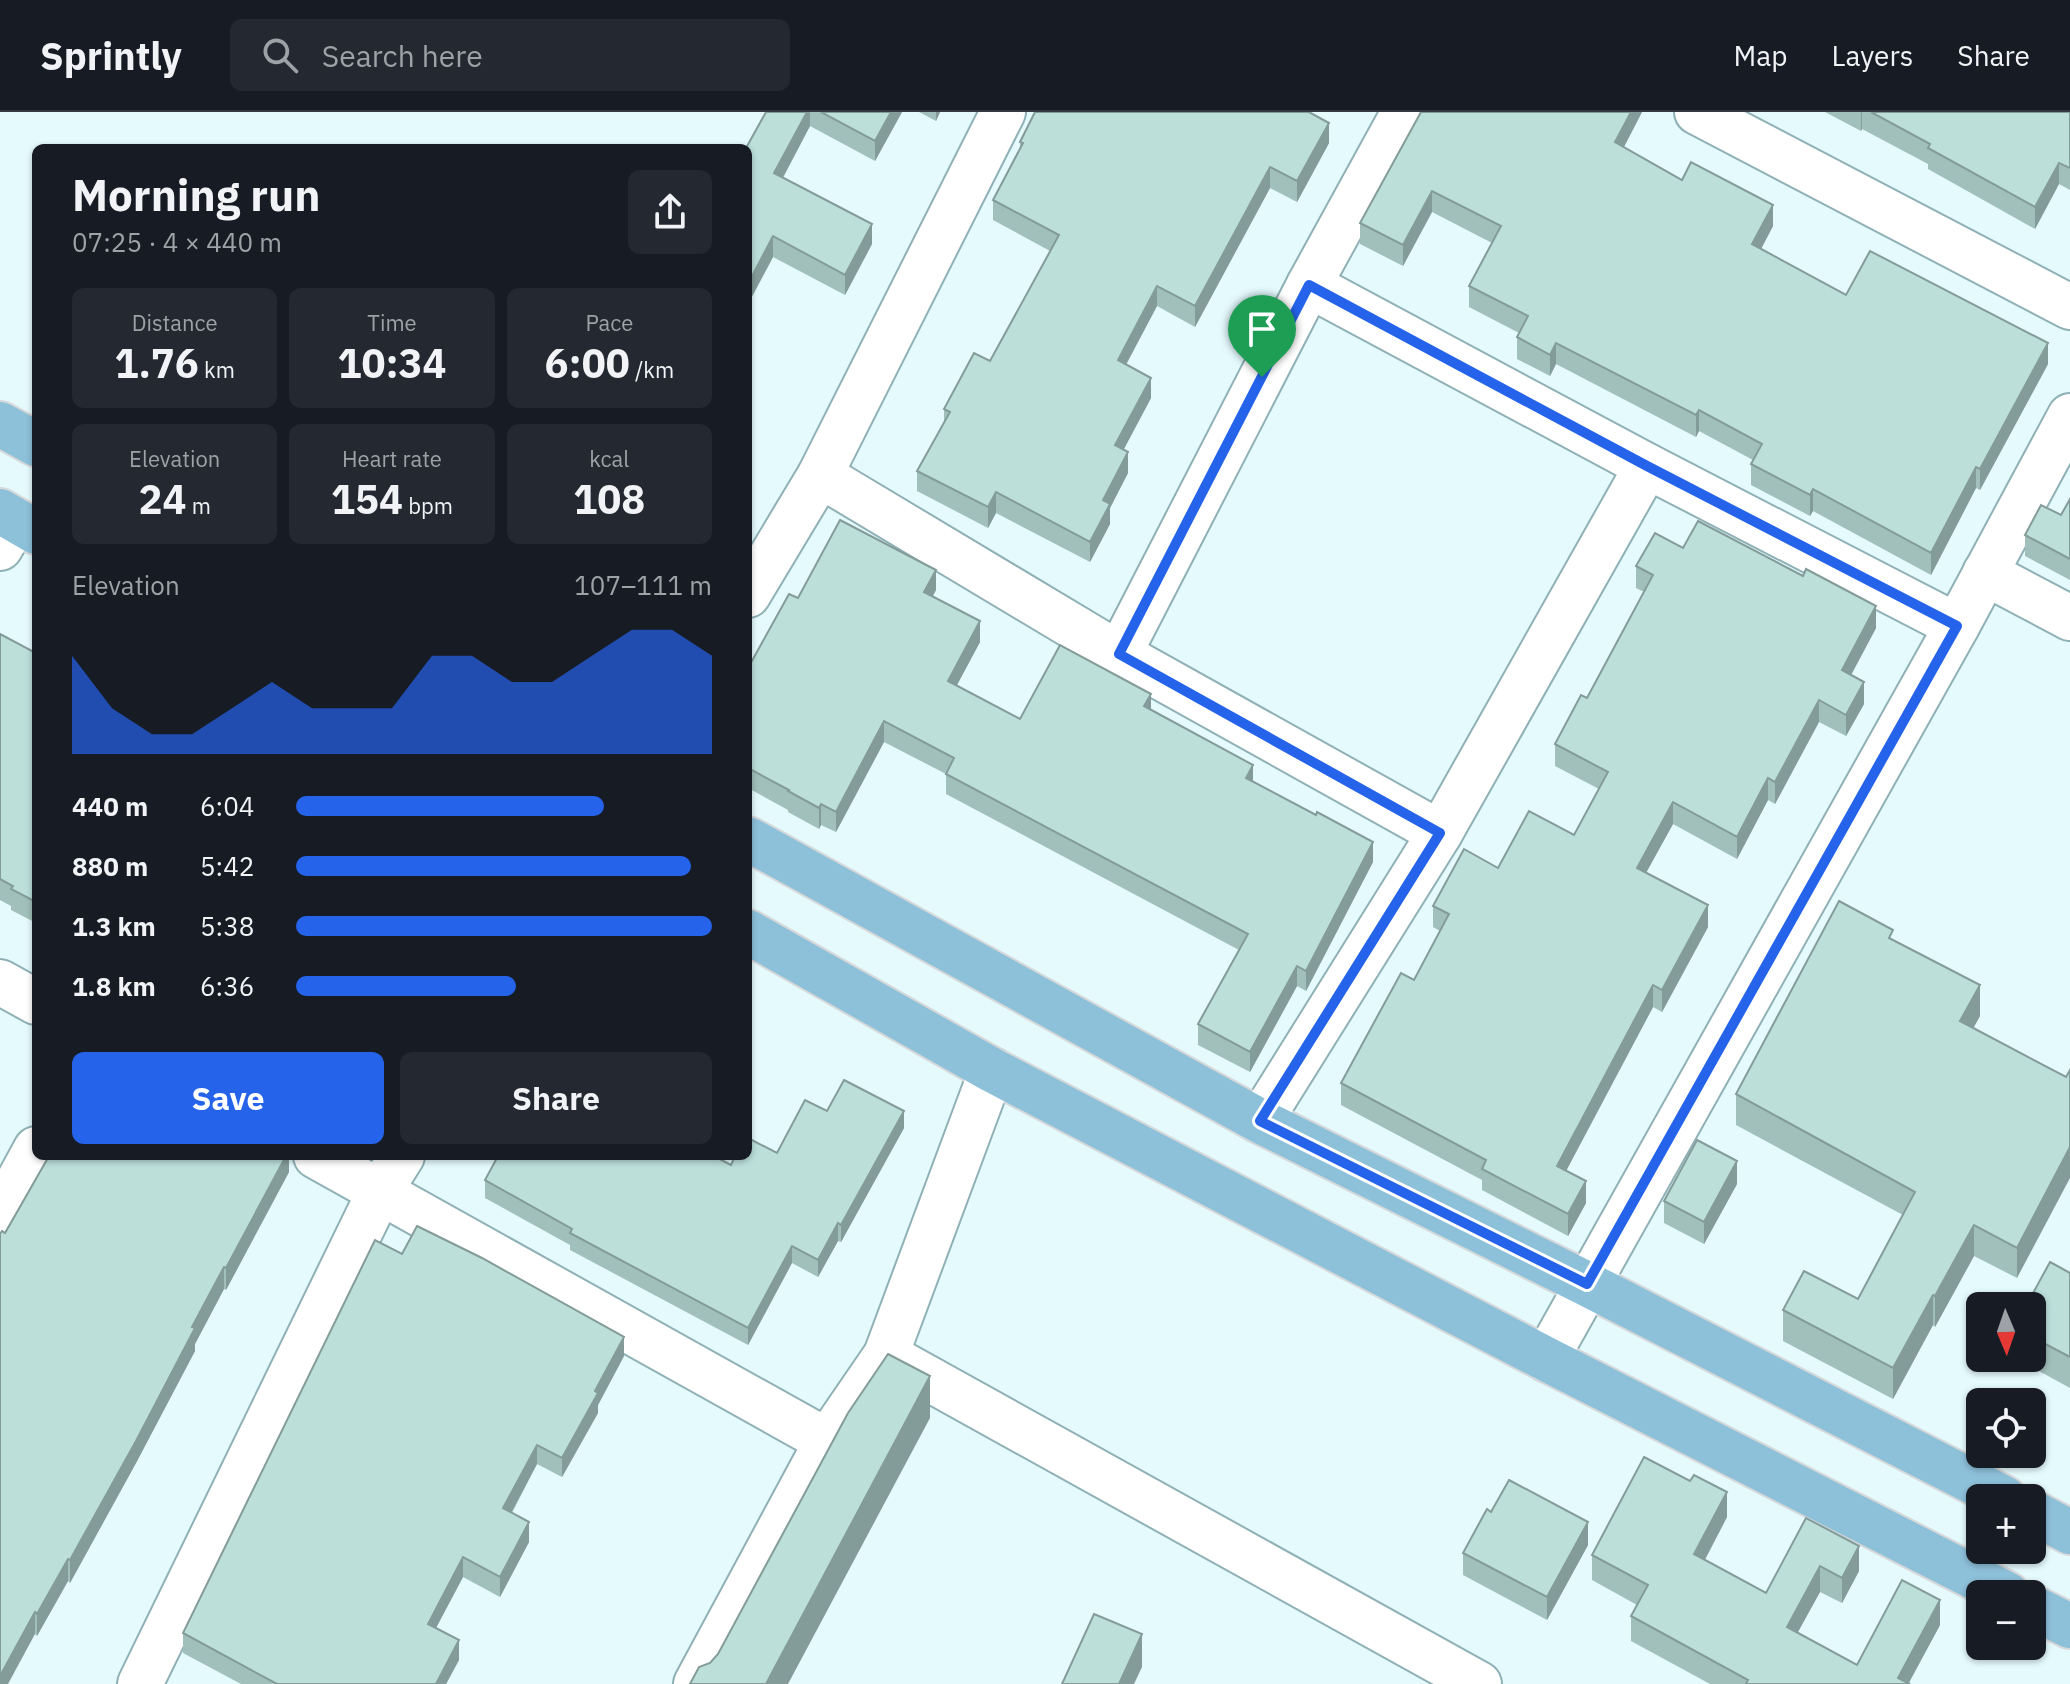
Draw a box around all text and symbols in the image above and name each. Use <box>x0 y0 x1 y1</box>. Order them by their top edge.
search box <box>230 19 790 91</box>
text: Sprintly <box>40 31 182 80</box>
icon: search <box>258 33 302 77</box>
text: Search here <box>322 36 483 75</box>
text: Map <box>1733 37 1787 74</box>
text: Layers <box>1831 37 1913 74</box>
text: Share <box>1957 37 2030 74</box>
text: Morning run <box>72 166 321 223</box>
button: share <box>628 170 712 254</box>
text: 07:25 · 4 × 440 m <box>72 225 282 259</box>
pin <box>1228 295 1296 377</box>
icon: arrive <box>1240 307 1284 351</box>
text: Distance <box>132 308 218 337</box>
text: Time <box>367 308 417 337</box>
text: Pace <box>585 308 633 337</box>
text: 1.76 <box>114 337 199 389</box>
text: 10:34 <box>337 337 447 389</box>
text: 6:00 <box>545 337 630 389</box>
text: km <box>199 355 235 384</box>
text: /km <box>630 355 674 384</box>
text: Elevation <box>129 444 220 473</box>
text: Heart rate <box>342 444 442 473</box>
text: kcal <box>589 444 629 473</box>
text: 24 <box>138 473 186 525</box>
text: 154 <box>331 473 403 525</box>
text: 108 <box>573 473 645 525</box>
text: m <box>186 491 211 520</box>
text: bpm <box>403 491 453 520</box>
text: Elevation <box>72 568 180 602</box>
text: 107–111 m <box>574 568 712 602</box>
text: 440 m <box>72 789 148 823</box>
text: 6:04 <box>200 789 254 823</box>
text: 880 m <box>72 849 148 883</box>
text: 5:42 <box>200 849 254 883</box>
text: 1.3 km <box>72 909 156 943</box>
text: 5:38 <box>200 909 254 943</box>
text: 1.8 km <box>72 969 156 1003</box>
text: 6:36 <box>200 969 254 1003</box>
button: Save <box>72 1052 384 1144</box>
button: Share <box>400 1052 712 1144</box>
north arrow <box>1966 1292 2046 1372</box>
map controls <box>1966 1292 2046 1660</box>
button: locate <box>1966 1388 2046 1468</box>
button: + <box>1966 1484 2046 1564</box>
button: − <box>1966 1580 2046 1660</box>

